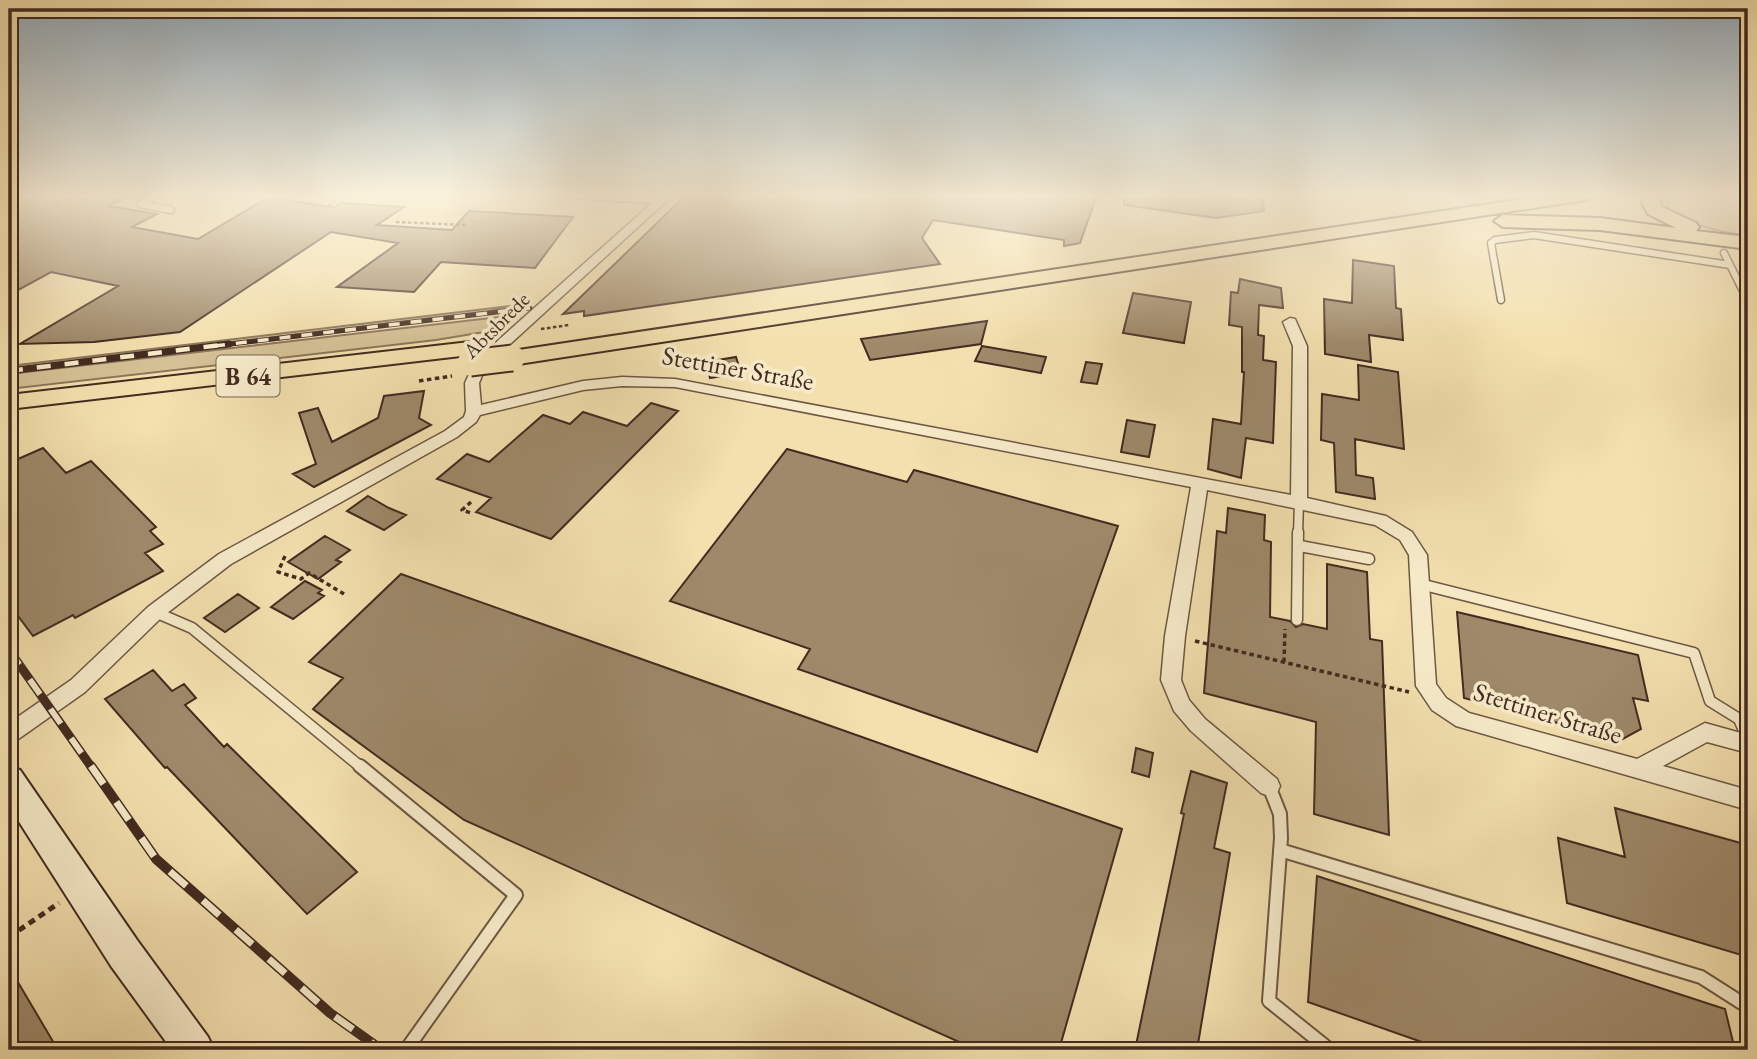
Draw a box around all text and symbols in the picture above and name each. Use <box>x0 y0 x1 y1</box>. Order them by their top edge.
street label: Abtsbrede <box>456 286 535 365</box>
street label: Stettiner Straße <box>660 338 816 398</box>
road number: B 64 <box>216 356 280 396</box>
street label: Stettiner Straße <box>1470 674 1626 752</box>

